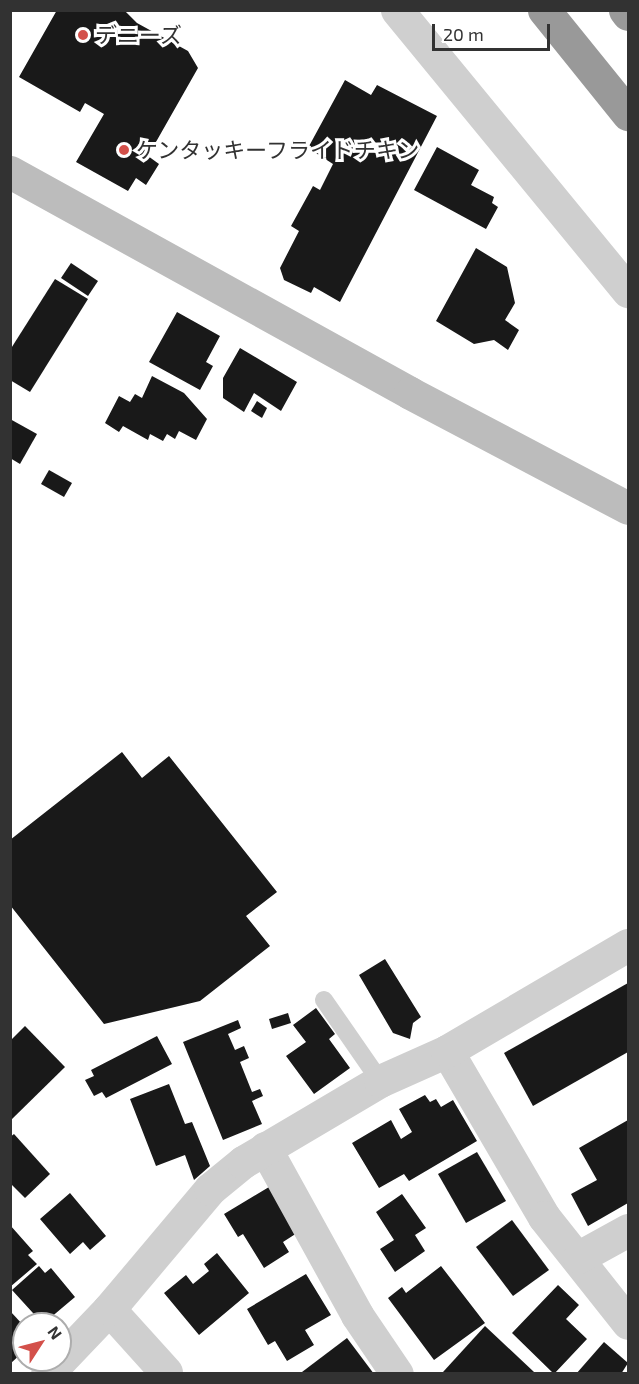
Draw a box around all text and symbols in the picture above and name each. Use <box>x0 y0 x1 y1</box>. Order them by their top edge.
scale bar <box>435 12 554 50</box>
place label: デニーズ <box>95 22 183 48</box>
text: 20 m <box>443 23 484 45</box>
marker: デニーズ <box>76 28 90 42</box>
place label: ケンタッキーフライドチキン <box>136 137 422 163</box>
marker: ケンタッキーフライドチキン <box>117 143 131 157</box>
north arrow <box>12 1312 72 1372</box>
text: N <box>44 1322 66 1343</box>

